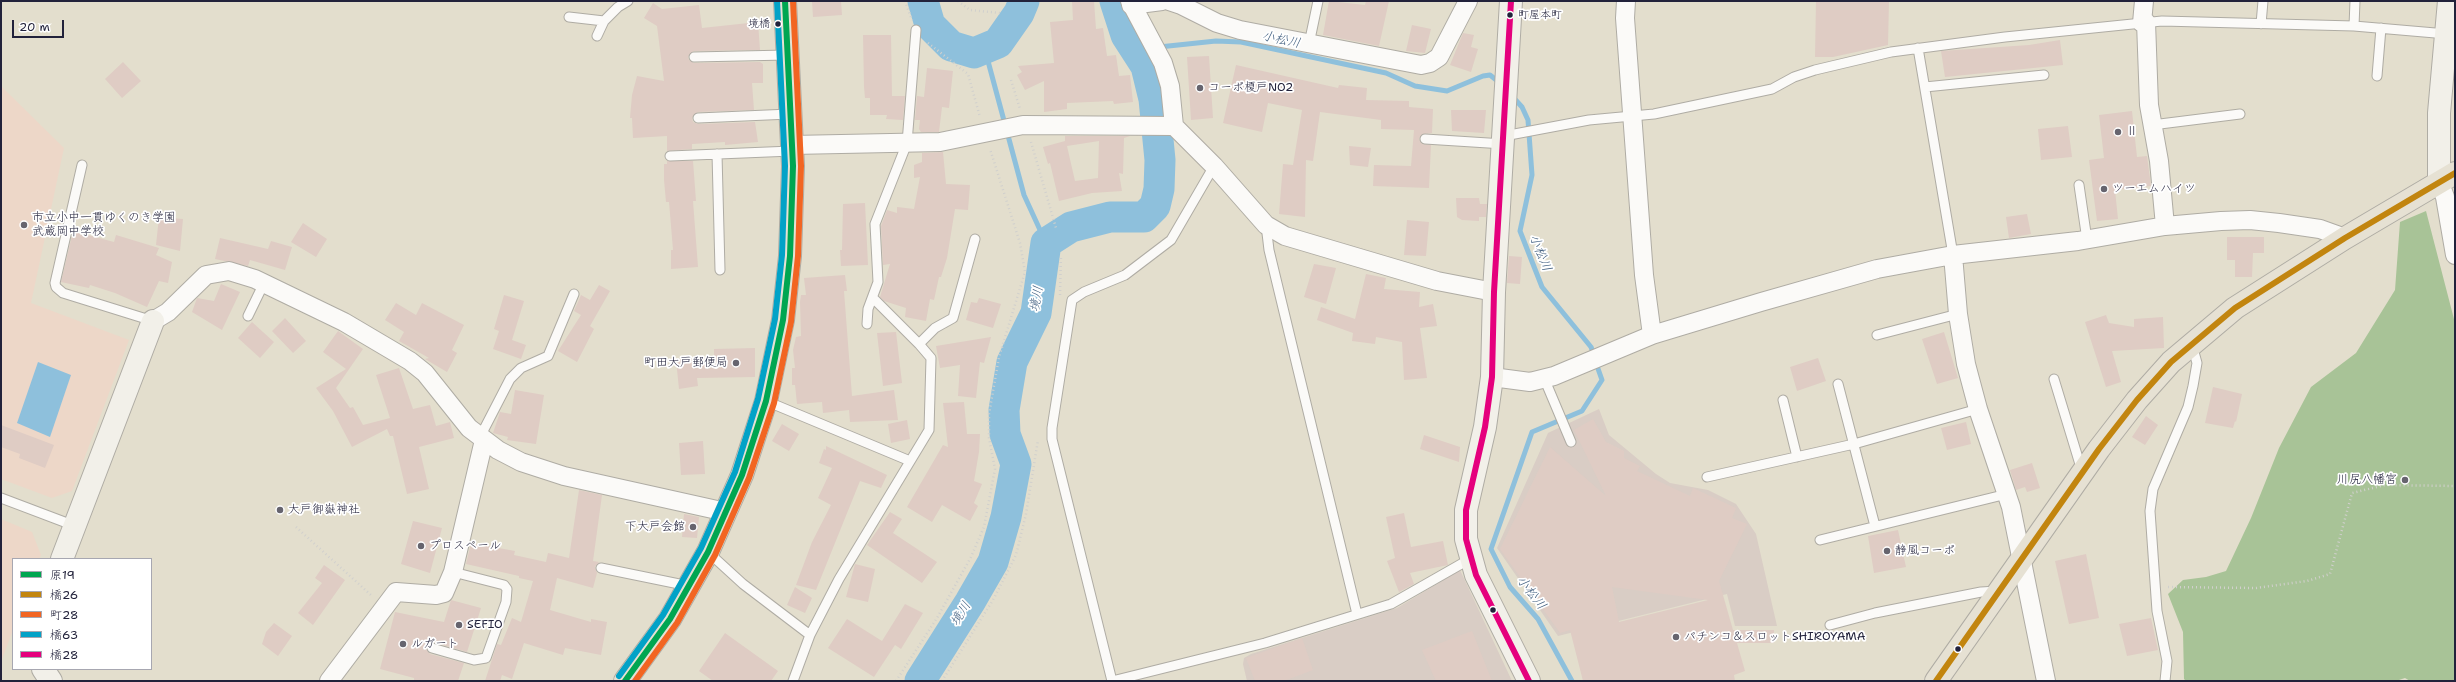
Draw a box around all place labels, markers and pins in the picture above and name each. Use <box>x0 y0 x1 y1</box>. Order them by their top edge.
place label: 町屋本町 <box>1518 8 1562 22</box>
marker: 町屋本町 <box>1505 10 1515 20</box>
place label: 境橋 <box>748 17 770 31</box>
marker: 境橋 <box>773 19 783 29</box>
place label: コーポ榎戸NO2 <box>1208 81 1293 95</box>
marker: コーポ榎戸NO2 <box>1195 83 1205 93</box>
place label: Ⅱ <box>2126 125 2138 139</box>
marker: Ⅱ <box>2113 127 2123 137</box>
place label: ツーエムハイツ <box>2112 182 2196 196</box>
marker: ツーエムハイツ <box>2099 184 2109 194</box>
place label: 市立小中一貫ゆくのき学園 武蔵岡中学校 <box>32 211 176 239</box>
marker: 市立小中一貫ゆくのき学園 武蔵岡中学校 <box>19 220 29 230</box>
place label: 町田大戸郵便局 <box>644 356 728 370</box>
marker: 町田大戸郵便局 <box>731 358 741 368</box>
place label: 川尻八幡宮 <box>2337 473 2397 487</box>
marker: 川尻八幡宮 <box>2400 475 2410 485</box>
place label: 大戸御嶽神社 <box>288 503 360 517</box>
marker: 大戸御嶽神社 <box>275 505 285 515</box>
place label: 下大戸会館 <box>625 520 685 534</box>
marker: 下大戸会館 <box>688 522 698 532</box>
place label: プロスペール <box>429 539 501 553</box>
marker: プロスペール <box>416 541 426 551</box>
place label: 静風コーポ <box>1895 544 1955 558</box>
marker: 静風コーポ <box>1882 546 1892 556</box>
unlabelled marker <box>1488 605 1498 615</box>
place label: SEFIO <box>467 618 503 632</box>
marker: SEFIO <box>454 620 464 630</box>
place label: パチンコ＆スロットSHIROYAMA <box>1684 630 1866 644</box>
marker: パチンコ＆スロットSHIROYAMA <box>1671 632 1681 642</box>
place label: ルガート <box>411 637 459 651</box>
marker: ルガート <box>398 639 408 649</box>
unlabelled marker <box>1953 644 1963 654</box>

